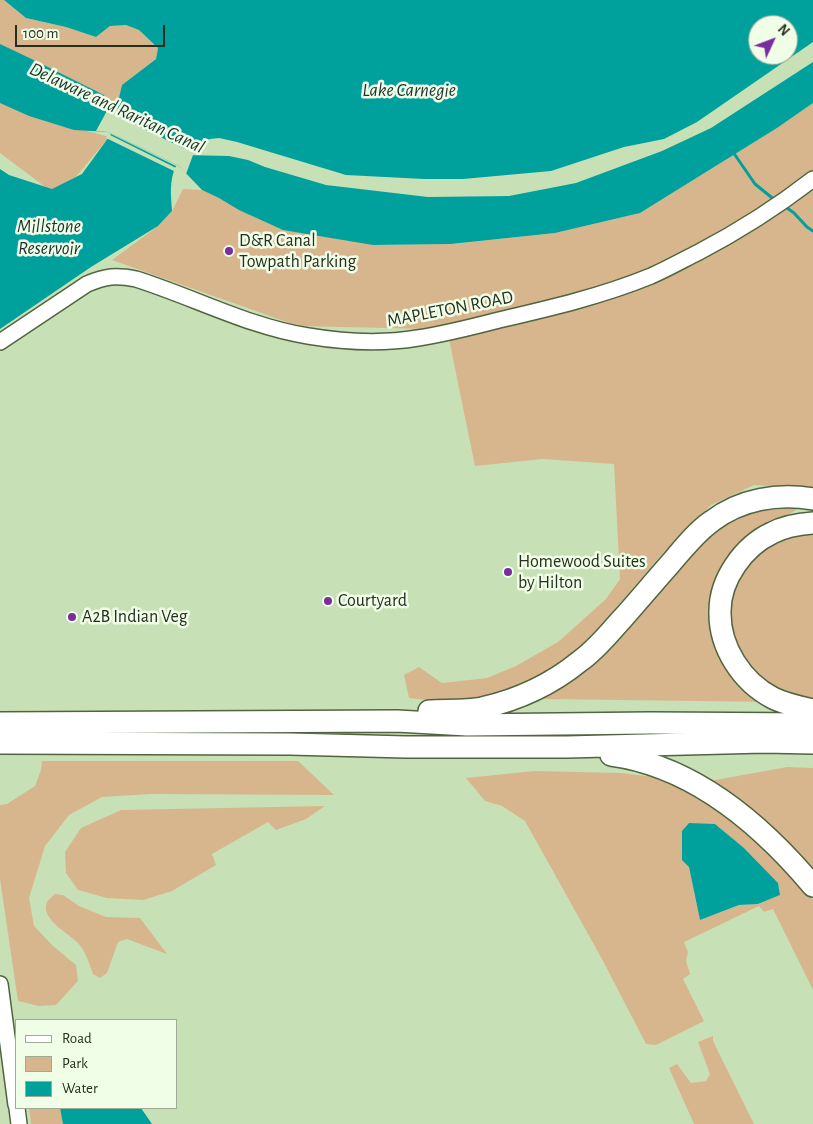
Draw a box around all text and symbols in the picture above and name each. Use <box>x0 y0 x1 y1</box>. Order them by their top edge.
scale bar <box>18 15 168 47</box>
north arrow <box>748 15 798 65</box>
text: N <box>775 22 792 39</box>
text: 100 m <box>23 26 58 41</box>
water label: Delaware and Raritan Canal <box>26 57 208 159</box>
water label: Lake Carnegie <box>362 79 456 101</box>
water label: Millstone Reservoir <box>17 215 81 259</box>
place label: D&R Canal Towpath Parking <box>239 230 356 272</box>
marker: D&R Canal Towpath Parking <box>223 245 235 257</box>
street label: MAPLETON ROAD <box>385 286 515 332</box>
place label: Homewood Suites by Hilton <box>518 551 646 594</box>
marker: Homewood Suites by Hilton <box>502 566 514 578</box>
place label: Courtyard <box>338 590 407 612</box>
marker: Courtyard <box>322 595 334 607</box>
place label: A2B Indian Veg <box>82 606 187 628</box>
marker: A2B Indian Veg <box>66 611 78 623</box>
legend <box>15 1019 178 1109</box>
text: Road <box>62 1031 92 1046</box>
text: Park <box>62 1056 88 1071</box>
text: Water <box>62 1081 98 1096</box>

